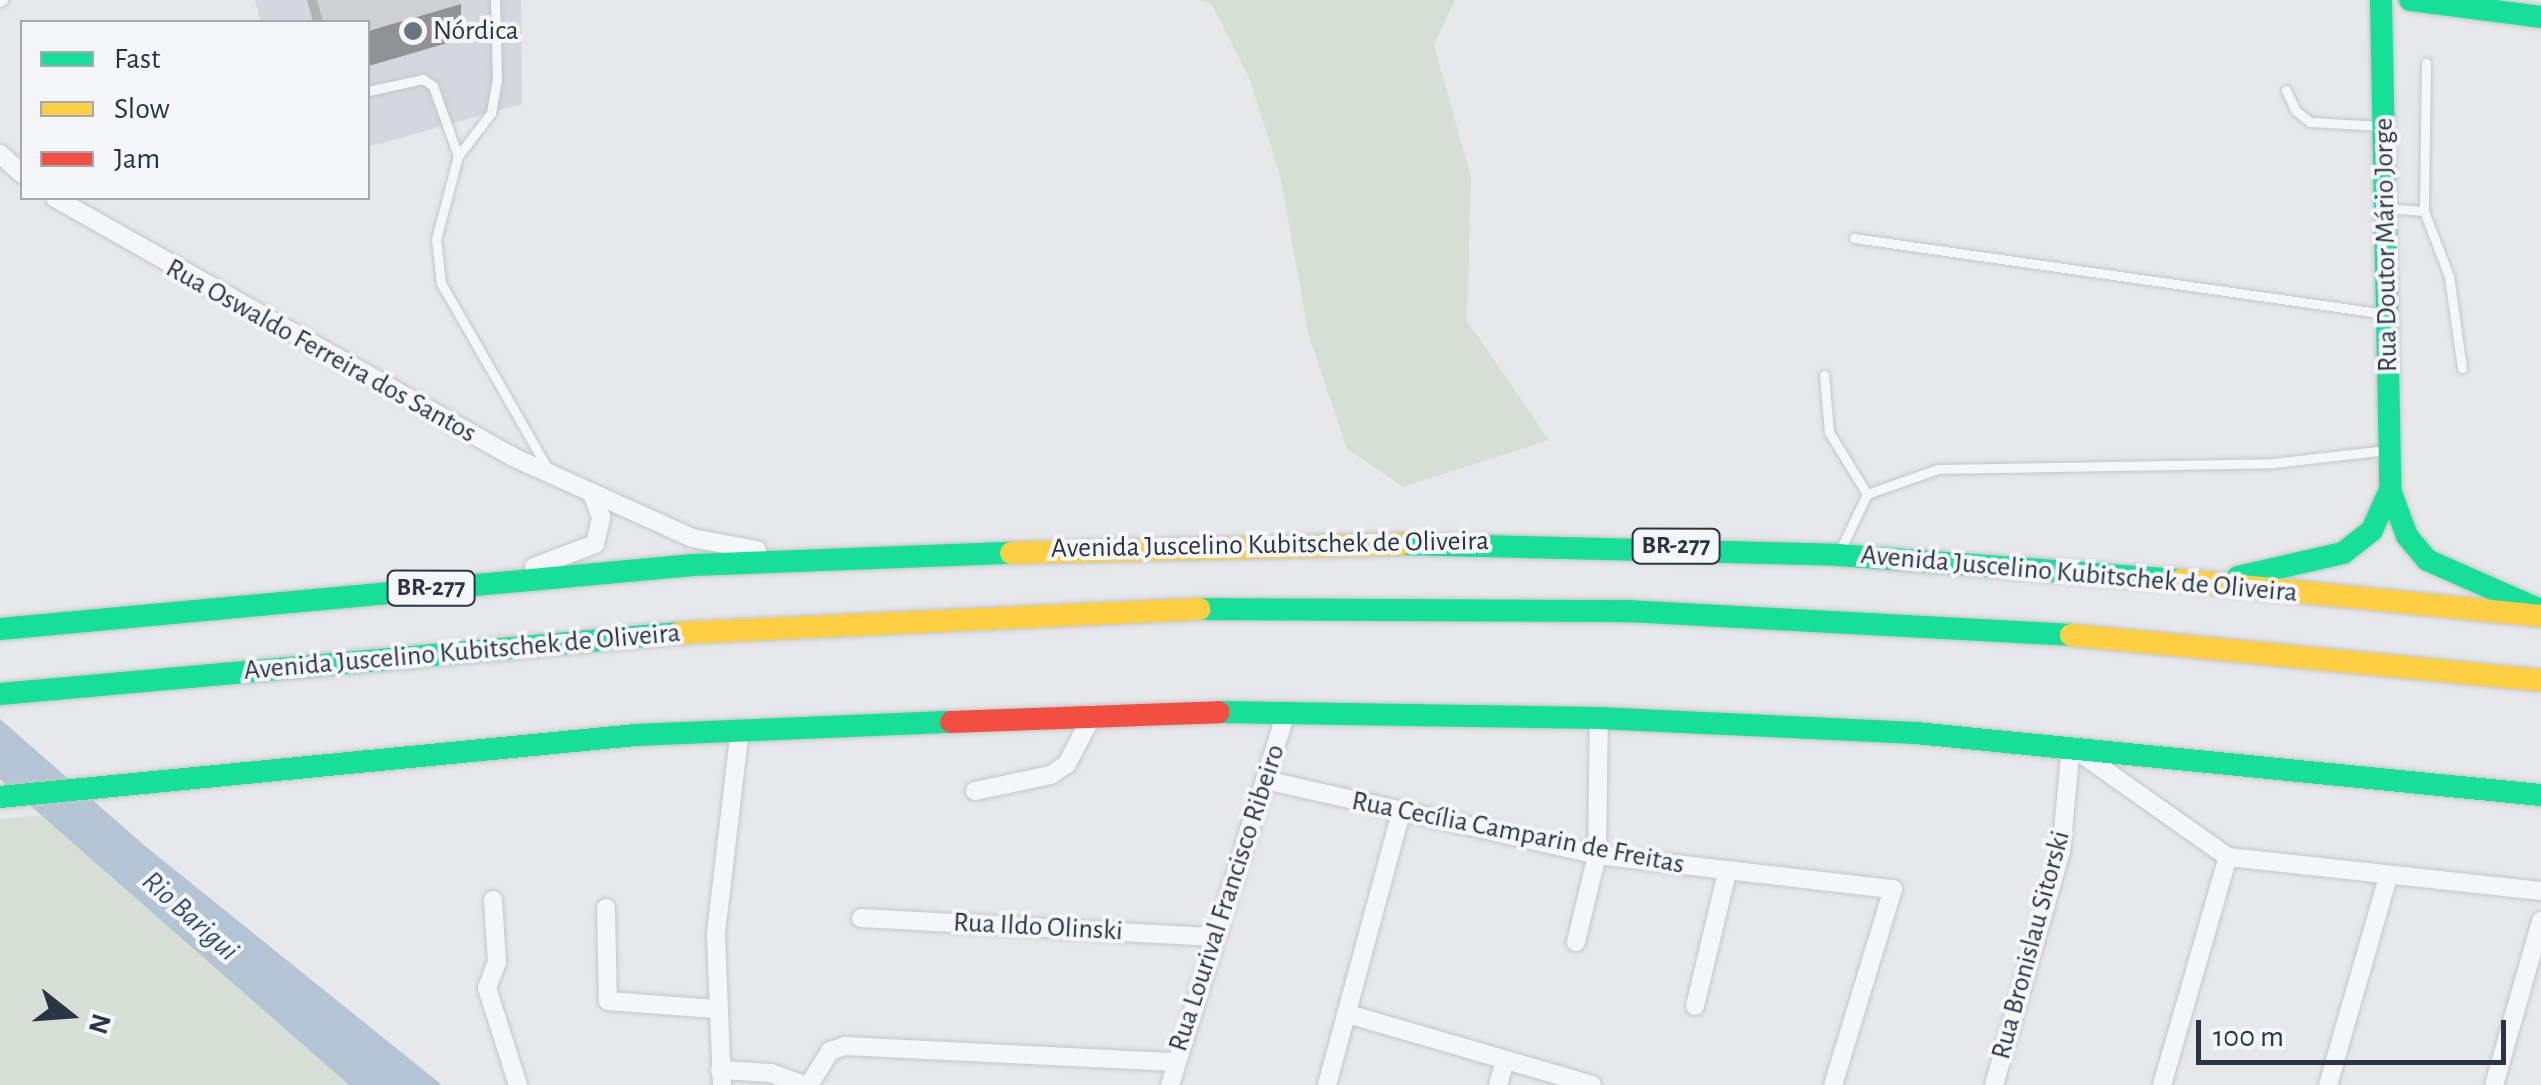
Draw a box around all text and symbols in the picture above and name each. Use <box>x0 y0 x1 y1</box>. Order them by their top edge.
place label: Nórdica <box>433 14 519 48</box>
legend <box>20 20 370 200</box>
marker: Nórdica <box>402 20 424 42</box>
text: Fast <box>114 44 161 74</box>
text: Slow <box>114 94 170 124</box>
street label: Rua Doutor Mário Jorge <box>2367 118 2405 372</box>
text: Jam <box>114 144 160 174</box>
street label: Rua Oswaldo Ferreira dos Santos <box>160 251 482 451</box>
street label: Avenida Juscelino Kubitschek de Oliveira <box>1051 524 1489 566</box>
road number: BR-277 <box>1631 526 1721 566</box>
street label: Avenida Juscelino Kubitschek de Oliveira <box>1859 538 2299 610</box>
road number: BR-277 <box>386 568 476 608</box>
street label: Avenida Juscelino Kubitschek de Oliveira <box>242 616 682 688</box>
street label: Rua Lourival Francisco Ribeiro <box>1161 740 1293 1056</box>
street label: Rua Cecília Camparin de Freitas <box>1349 784 1687 882</box>
street label: Rua Bronislau Sitorski <box>1984 827 2078 1063</box>
water label: Rio Barigui <box>134 863 246 969</box>
street label: Rua Ildo Olinski <box>952 906 1124 948</box>
north arrow <box>20 965 120 1065</box>
scale bar <box>2201 1000 2511 1062</box>
text: N <box>82 1010 115 1037</box>
text: 100 m <box>2213 1022 2284 1052</box>

